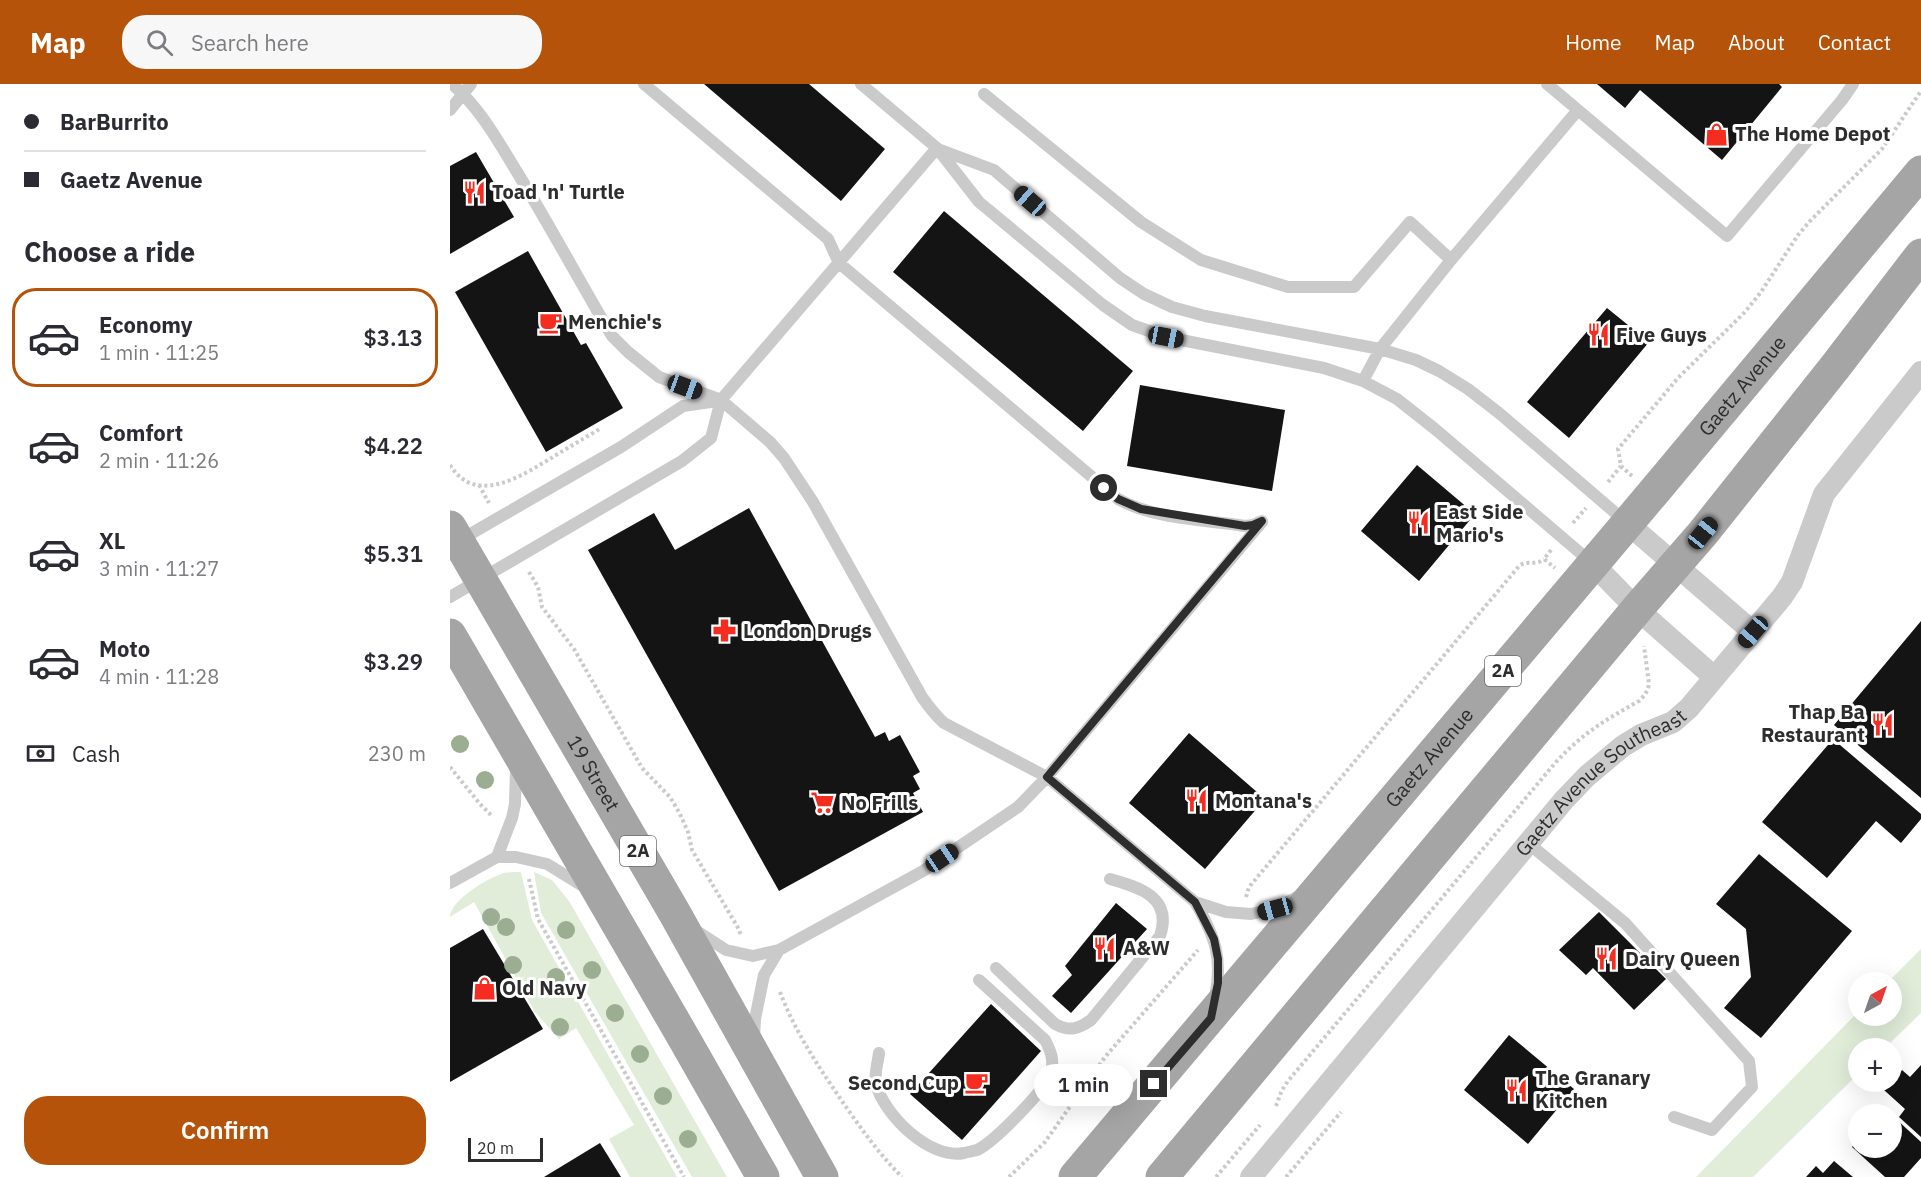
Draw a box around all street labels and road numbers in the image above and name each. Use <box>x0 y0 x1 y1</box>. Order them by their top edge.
street label: Gaetz Avenue <box>1692 330 1792 442</box>
road number: 2A <box>1485 656 1521 686</box>
street label: Gaetz Avenue <box>1379 701 1479 813</box>
street label: Gaetz Avenue Southeast <box>1509 702 1692 862</box>
street label: 19 Street <box>561 730 626 816</box>
road number: 2A <box>620 836 656 866</box>

